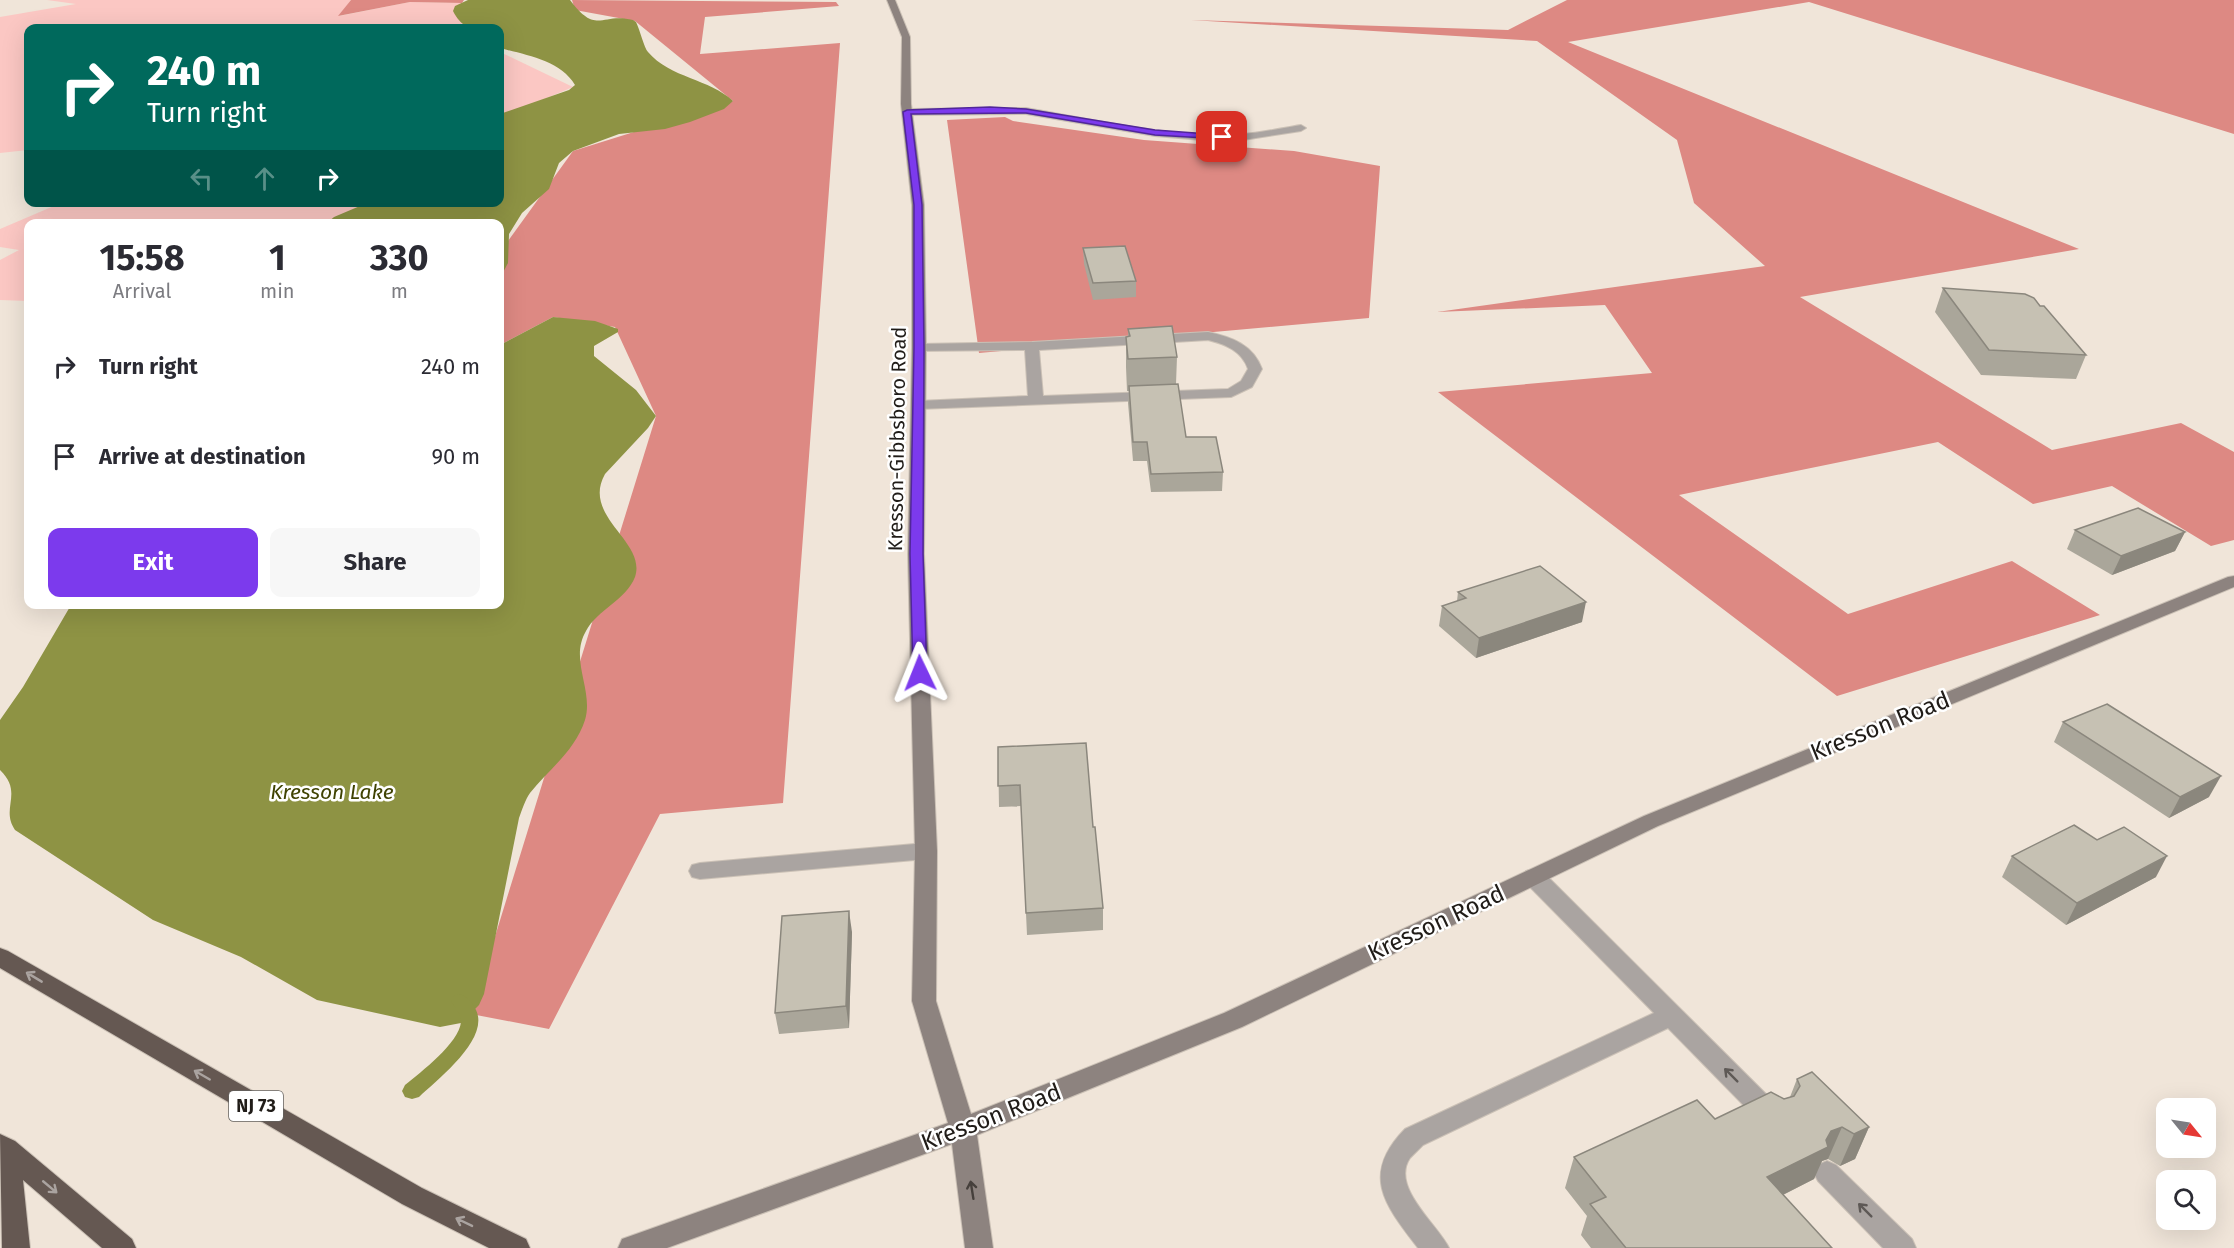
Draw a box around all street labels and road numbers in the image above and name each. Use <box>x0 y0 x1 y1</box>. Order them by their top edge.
street label: Kresson-Gibbsboro Road <box>883 326 911 552</box>
street label: Kresson Road <box>1806 685 1954 767</box>
street label: Kresson Road <box>1363 879 1509 967</box>
street label: Kresson Road <box>917 1077 1065 1157</box>
road number: NJ 73 <box>229 1091 283 1121</box>

